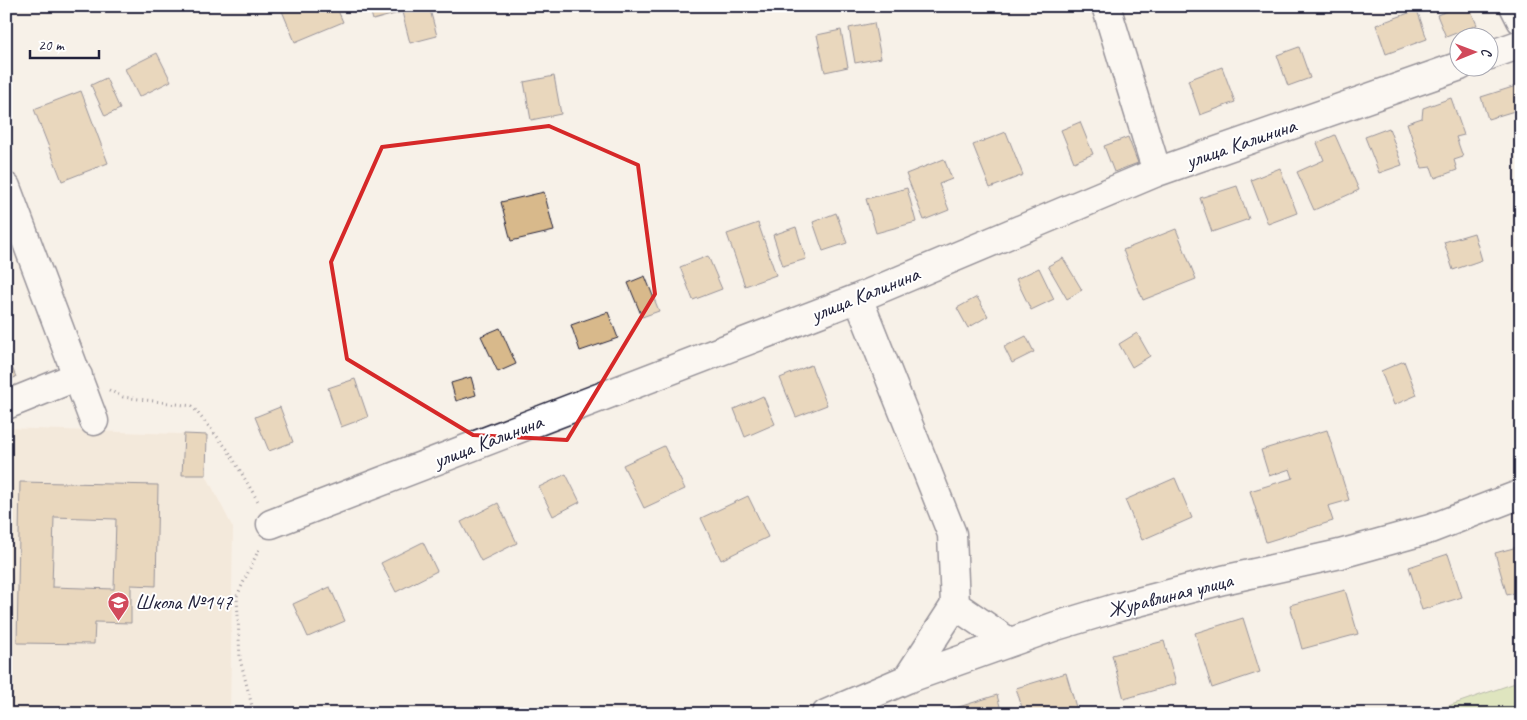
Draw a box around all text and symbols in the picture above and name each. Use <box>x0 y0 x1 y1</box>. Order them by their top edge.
scale bar <box>30 28 99 60</box>
north arrow <box>1450 28 1500 78</box>
text: 20 m <box>38 36 65 55</box>
text: С <box>1478 48 1495 57</box>
street label: улица Калинина <box>1181 111 1301 175</box>
street label: улица Калинина <box>805 260 925 328</box>
street label: улица Калинина <box>428 408 548 474</box>
street label: Журавлиная улица <box>1105 567 1237 623</box>
place label: Школа №147 <box>135 589 234 615</box>
school or university icon: Школа №147 <box>107 590 131 621</box>

